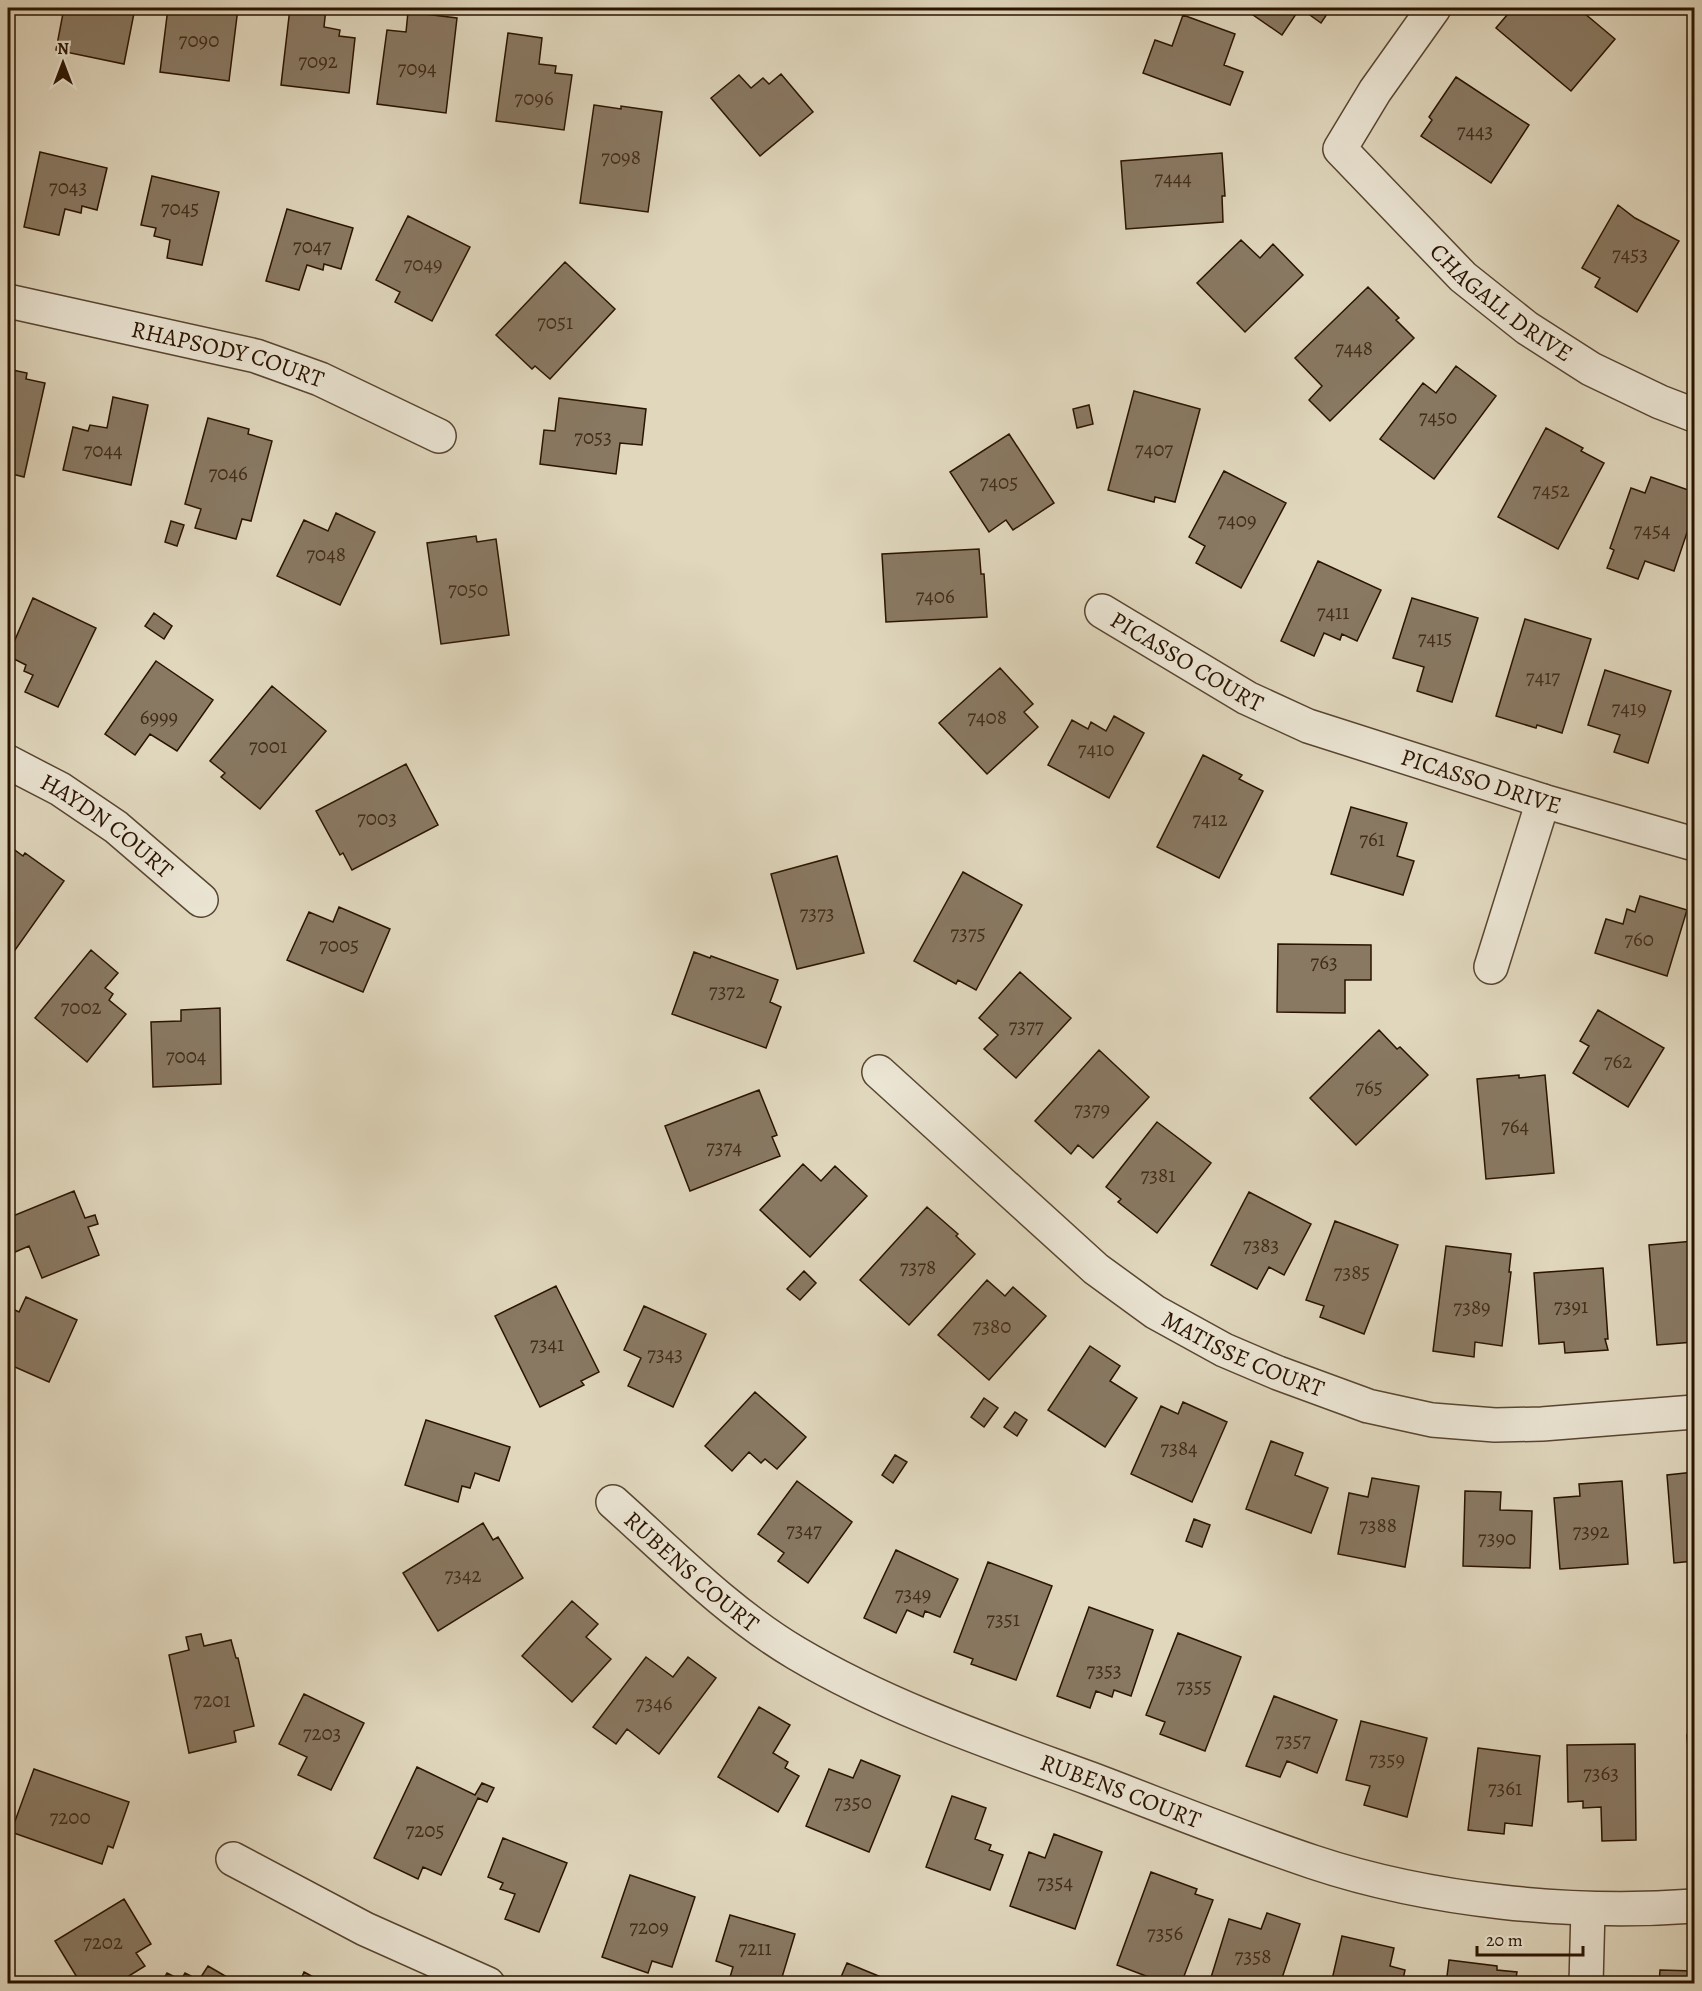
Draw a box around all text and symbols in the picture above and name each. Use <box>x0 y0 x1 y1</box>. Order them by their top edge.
house number: 7090 <box>179 26 219 54</box>
north arrow <box>33 33 93 93</box>
text: N <box>57 38 69 60</box>
house number: 7092 <box>298 47 338 75</box>
house number: 7094 <box>397 54 437 82</box>
house number: 7096 <box>514 84 554 112</box>
house number: 7443 <box>1457 117 1493 145</box>
house number: 7098 <box>601 143 641 171</box>
house number: 7444 <box>1154 164 1192 192</box>
house number: 7043 <box>49 173 87 201</box>
house number: 7045 <box>161 194 199 222</box>
house number: 7047 <box>293 232 331 260</box>
street label: CHAGALL DRIVE <box>1423 236 1579 369</box>
house number: 7453 <box>1612 240 1648 268</box>
house number: 7049 <box>403 250 443 278</box>
house number: 7051 <box>537 308 573 336</box>
street label: RHAPSODY COURT <box>128 313 329 395</box>
house number: 7448 <box>1335 334 1373 362</box>
house number: 7450 <box>1419 403 1457 431</box>
house number: 7053 <box>574 423 612 451</box>
house number: 7407 <box>1135 435 1173 463</box>
house number: 7044 <box>83 436 123 464</box>
house number: 7046 <box>208 459 248 487</box>
house number: 7405 <box>980 468 1018 496</box>
house number: 7452 <box>1532 476 1570 504</box>
house number: 7409 <box>1217 506 1257 534</box>
house number: 7454 <box>1634 516 1670 544</box>
house number: 7048 <box>306 540 346 568</box>
house number: 7050 <box>448 575 488 603</box>
house number: 7406 <box>915 582 955 610</box>
house number: 7411 <box>1317 598 1349 626</box>
street label: PICASSO COURT <box>1104 604 1269 719</box>
house number: 7415 <box>1418 624 1452 652</box>
house number: 7417 <box>1526 663 1560 691</box>
house number: 7419 <box>1611 694 1647 722</box>
house number: 6999 <box>140 703 178 731</box>
house number: 7408 <box>967 703 1007 731</box>
house number: 7001 <box>249 732 287 760</box>
house number: 7410 <box>1078 735 1114 763</box>
street label: PICASSO DRIVE <box>1397 741 1565 821</box>
street label: HAYDN COURT <box>35 766 180 885</box>
house number: 7003 <box>357 804 397 832</box>
house number: 7412 <box>1192 805 1228 833</box>
house number: 761 <box>1359 825 1385 853</box>
house number: 7373 <box>799 899 835 927</box>
house number: 7375 <box>950 919 986 947</box>
house number: 760 <box>1624 925 1654 953</box>
house number: 7005 <box>319 931 359 959</box>
house number: 763 <box>1310 948 1338 976</box>
house number: 7372 <box>709 977 745 1005</box>
house number: 7002 <box>60 993 102 1021</box>
house number: 7377 <box>1008 1012 1044 1040</box>
house number: 7004 <box>166 1042 206 1070</box>
house number: 762 <box>1604 1047 1632 1075</box>
house number: 765 <box>1355 1073 1383 1101</box>
house number: 7379 <box>1074 1095 1110 1123</box>
house number: 764 <box>1501 1112 1529 1140</box>
house number: 7374 <box>706 1133 742 1161</box>
house number: 7381 <box>1141 1161 1175 1189</box>
house number: 7383 <box>1243 1231 1279 1259</box>
house number: 7378 <box>900 1253 936 1281</box>
house number: 7385 <box>1334 1258 1370 1286</box>
house number: 7391 <box>1554 1292 1588 1320</box>
house number: 7389 <box>1453 1293 1491 1321</box>
street label: MATISSE COURT <box>1156 1303 1329 1405</box>
house number: 7380 <box>973 1312 1011 1340</box>
house number: 7341 <box>530 1330 564 1358</box>
house number: 7343 <box>647 1340 683 1368</box>
house number: 7384 <box>1160 1434 1198 1462</box>
street label: RUBENS COURT <box>617 1504 766 1639</box>
house number: 7388 <box>1359 1511 1397 1539</box>
house number: 7347 <box>786 1516 822 1544</box>
house number: 7392 <box>1572 1517 1610 1545</box>
house number: 7390 <box>1478 1524 1516 1552</box>
house number: 7342 <box>444 1561 482 1589</box>
house number: 7349 <box>895 1580 931 1608</box>
house number: 7351 <box>986 1605 1020 1633</box>
house number: 7353 <box>1086 1656 1122 1684</box>
house number: 7355 <box>1176 1672 1212 1700</box>
house number: 7201 <box>193 1686 231 1714</box>
house number: 7346 <box>636 1689 673 1717</box>
house number: 7203 <box>303 1719 341 1747</box>
house number: 7357 <box>1275 1726 1311 1754</box>
house number: 7359 <box>1369 1745 1405 1773</box>
street label: RUBENS COURT <box>1036 1746 1206 1836</box>
house number: 7363 <box>1583 1759 1619 1787</box>
house number: 7361 <box>1488 1774 1522 1802</box>
house number: 7350 <box>834 1788 872 1816</box>
house number: 7200 <box>49 1803 91 1831</box>
house number: 7205 <box>405 1816 445 1844</box>
house number: 7354 <box>1037 1868 1073 1896</box>
house number: 7209 <box>629 1913 669 1941</box>
house number: 7356 <box>1147 1919 1183 1947</box>
scale bar <box>1477 1919 1584 1957</box>
house number: 7202 <box>83 1928 123 1956</box>
text: 20 m <box>1486 1928 1523 1952</box>
house number: 7211 <box>738 1934 772 1962</box>
house number: 7358 <box>1235 1942 1271 1970</box>

